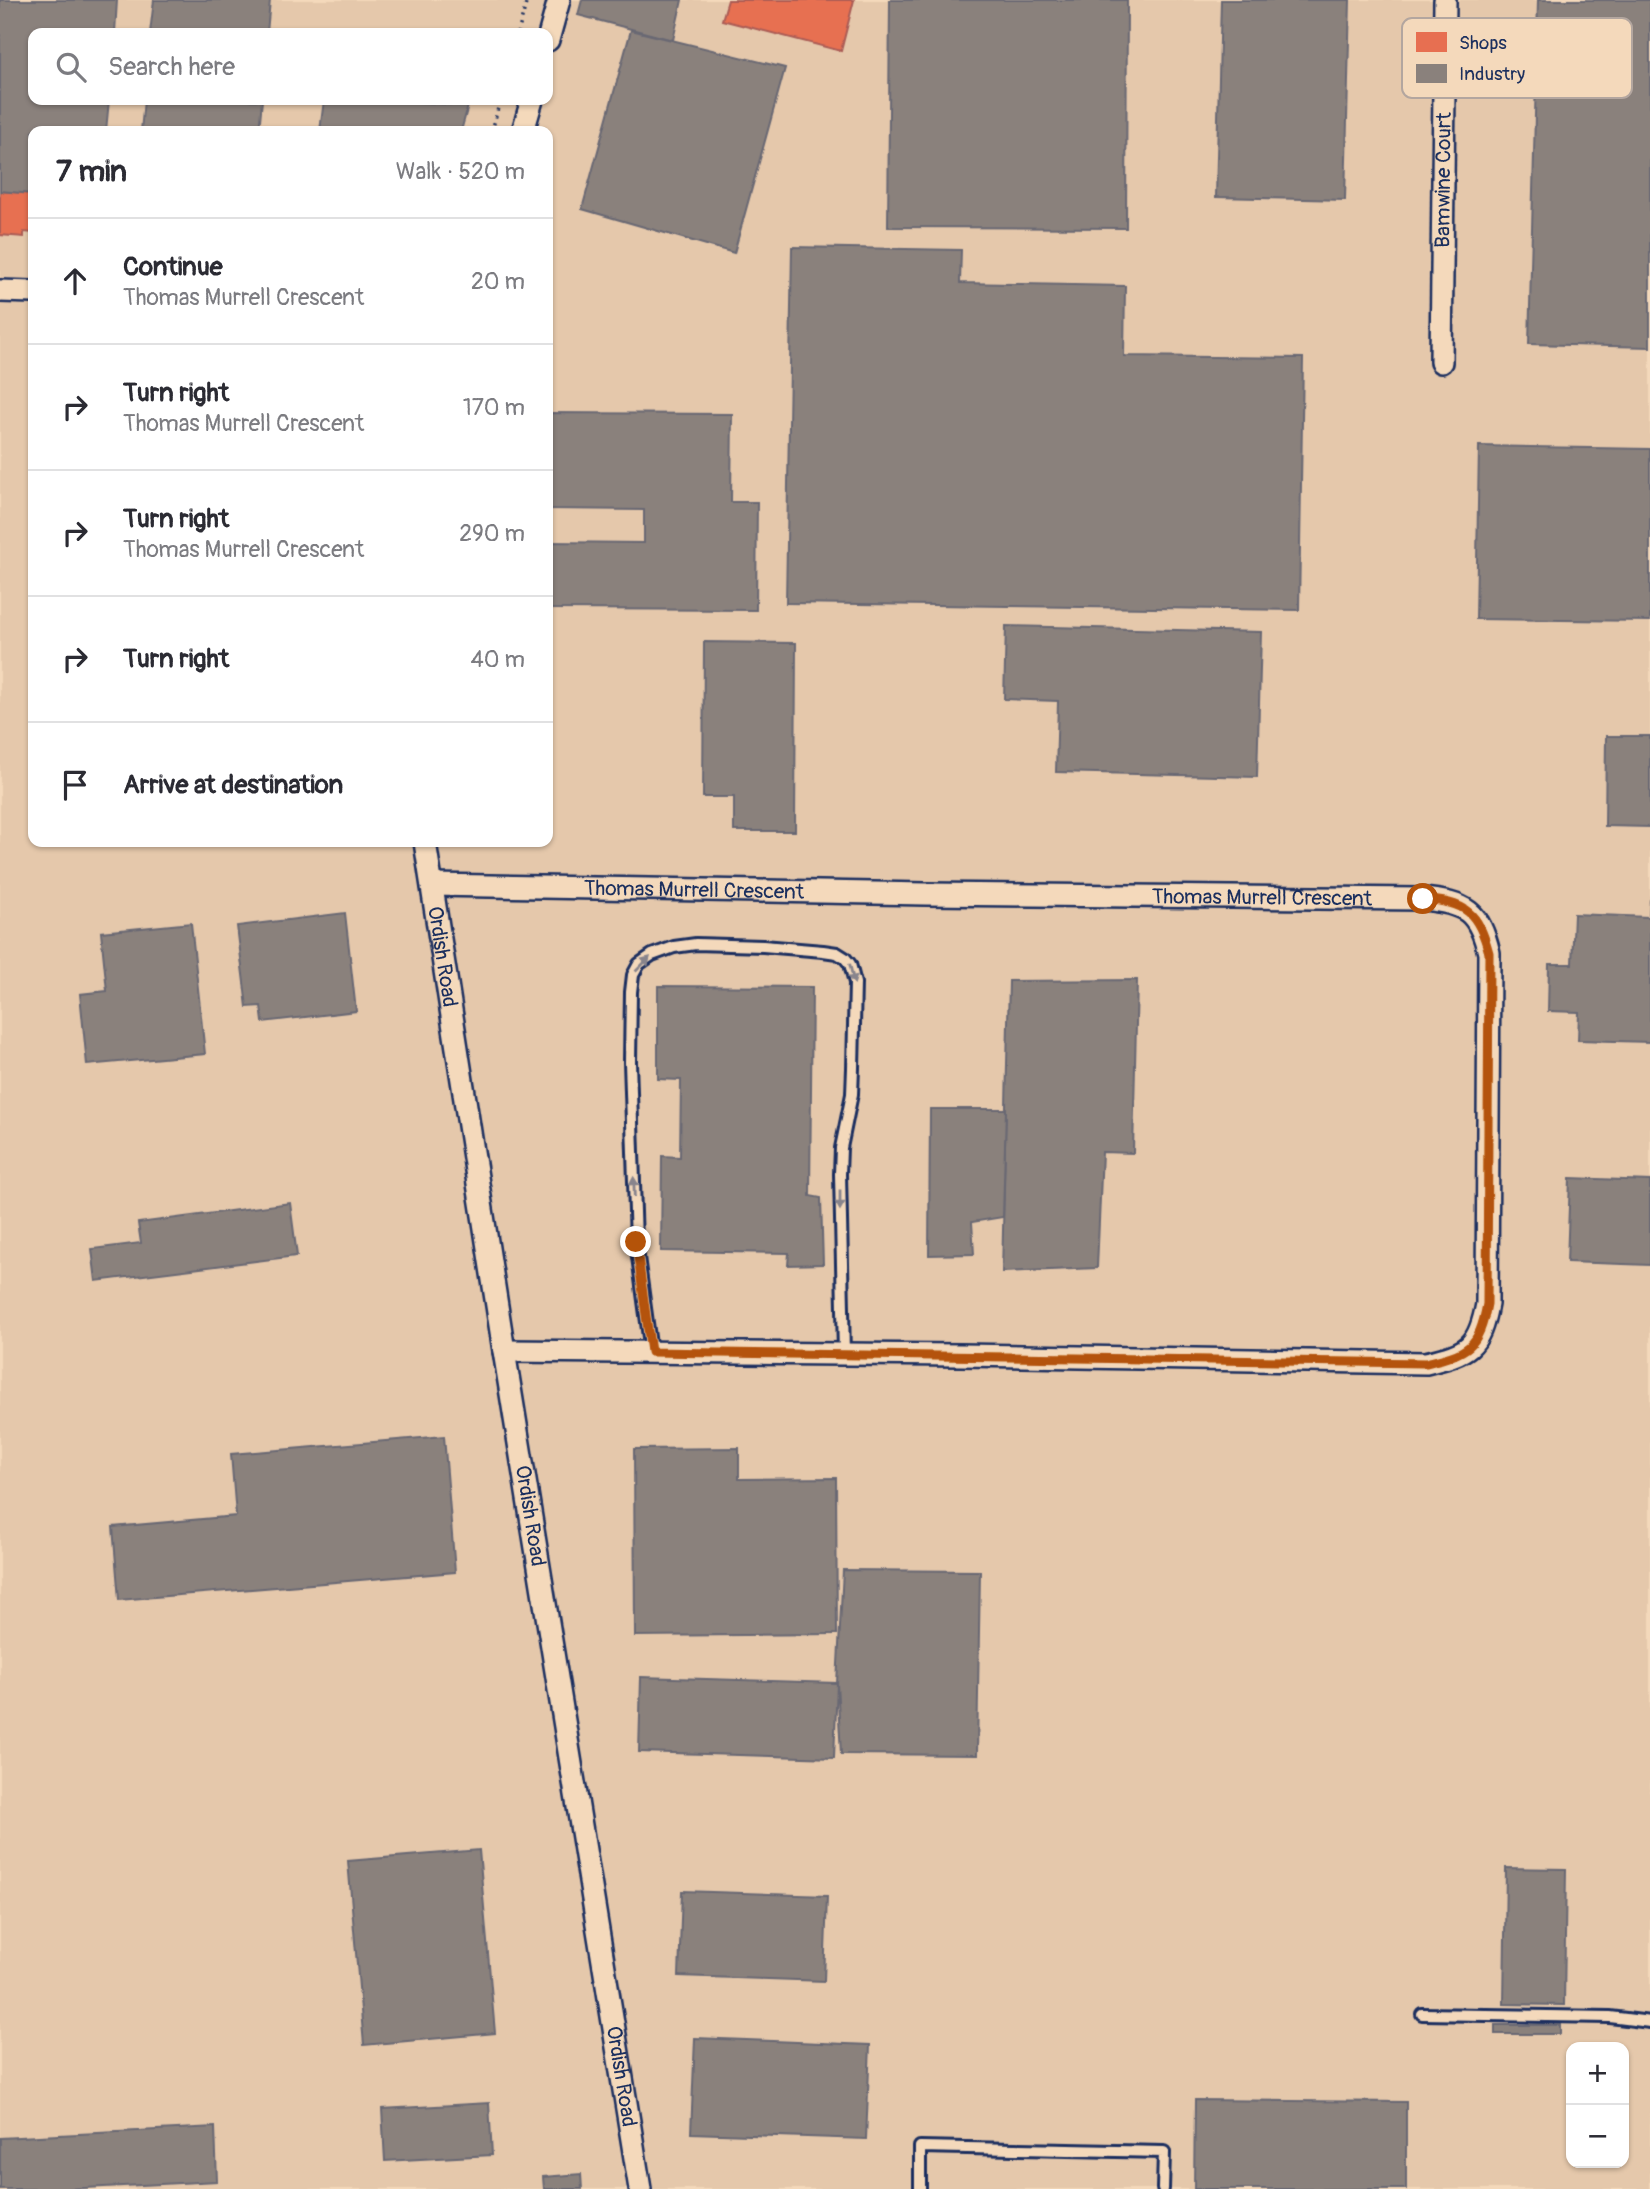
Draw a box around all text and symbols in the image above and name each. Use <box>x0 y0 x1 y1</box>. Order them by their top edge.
legend <box>1402 18 1632 98</box>
search box <box>28 28 553 105</box>
text: Shops <box>1459 31 1507 55</box>
icon: search <box>52 48 90 86</box>
text: Search here <box>108 51 235 83</box>
text: Industry <box>1459 62 1525 86</box>
street label: Bamwine Court <box>1429 112 1458 248</box>
text: 7 min <box>56 153 127 190</box>
text: Walk · 520 m <box>396 157 525 186</box>
text: Continue <box>123 251 223 283</box>
icon: ahead <box>56 262 94 300</box>
text: 20 m <box>471 267 525 296</box>
text: Thomas Murrell Crescent <box>123 283 364 312</box>
text: Turn right <box>123 377 229 409</box>
icon: right <box>56 388 94 426</box>
text: 170 m <box>463 393 525 422</box>
text: Thomas Murrell Crescent <box>123 409 364 438</box>
text: Turn right <box>123 503 229 535</box>
icon: right <box>56 514 94 552</box>
text: 290 m <box>459 519 525 548</box>
text: Thomas Murrell Crescent <box>123 535 364 564</box>
icon: right <box>56 640 94 678</box>
text: Turn right <box>123 643 229 675</box>
text: 40 m <box>471 645 525 674</box>
icon: arrive <box>56 766 94 804</box>
text: Arrive at destination <box>123 769 343 801</box>
street label: Thomas Murrell Crescent <box>584 875 805 906</box>
street label: Thomas Murrell Crescent <box>1152 883 1373 912</box>
route start <box>1407 883 1438 914</box>
street label: Ordish Road <box>421 904 463 1009</box>
one-way arrow <box>635 955 651 972</box>
one-way arrow <box>847 963 858 985</box>
one-way arrow <box>629 1176 640 1198</box>
one-way arrow <box>834 1189 846 1211</box>
route end <box>620 1226 651 1257</box>
street label: Ordish Road <box>509 1463 552 1568</box>
street label: Ordish Road <box>600 2024 643 2129</box>
map controls <box>1566 2042 1629 2168</box>
button: + <box>1566 2042 1629 2105</box>
button: − <box>1566 2105 1629 2168</box>

